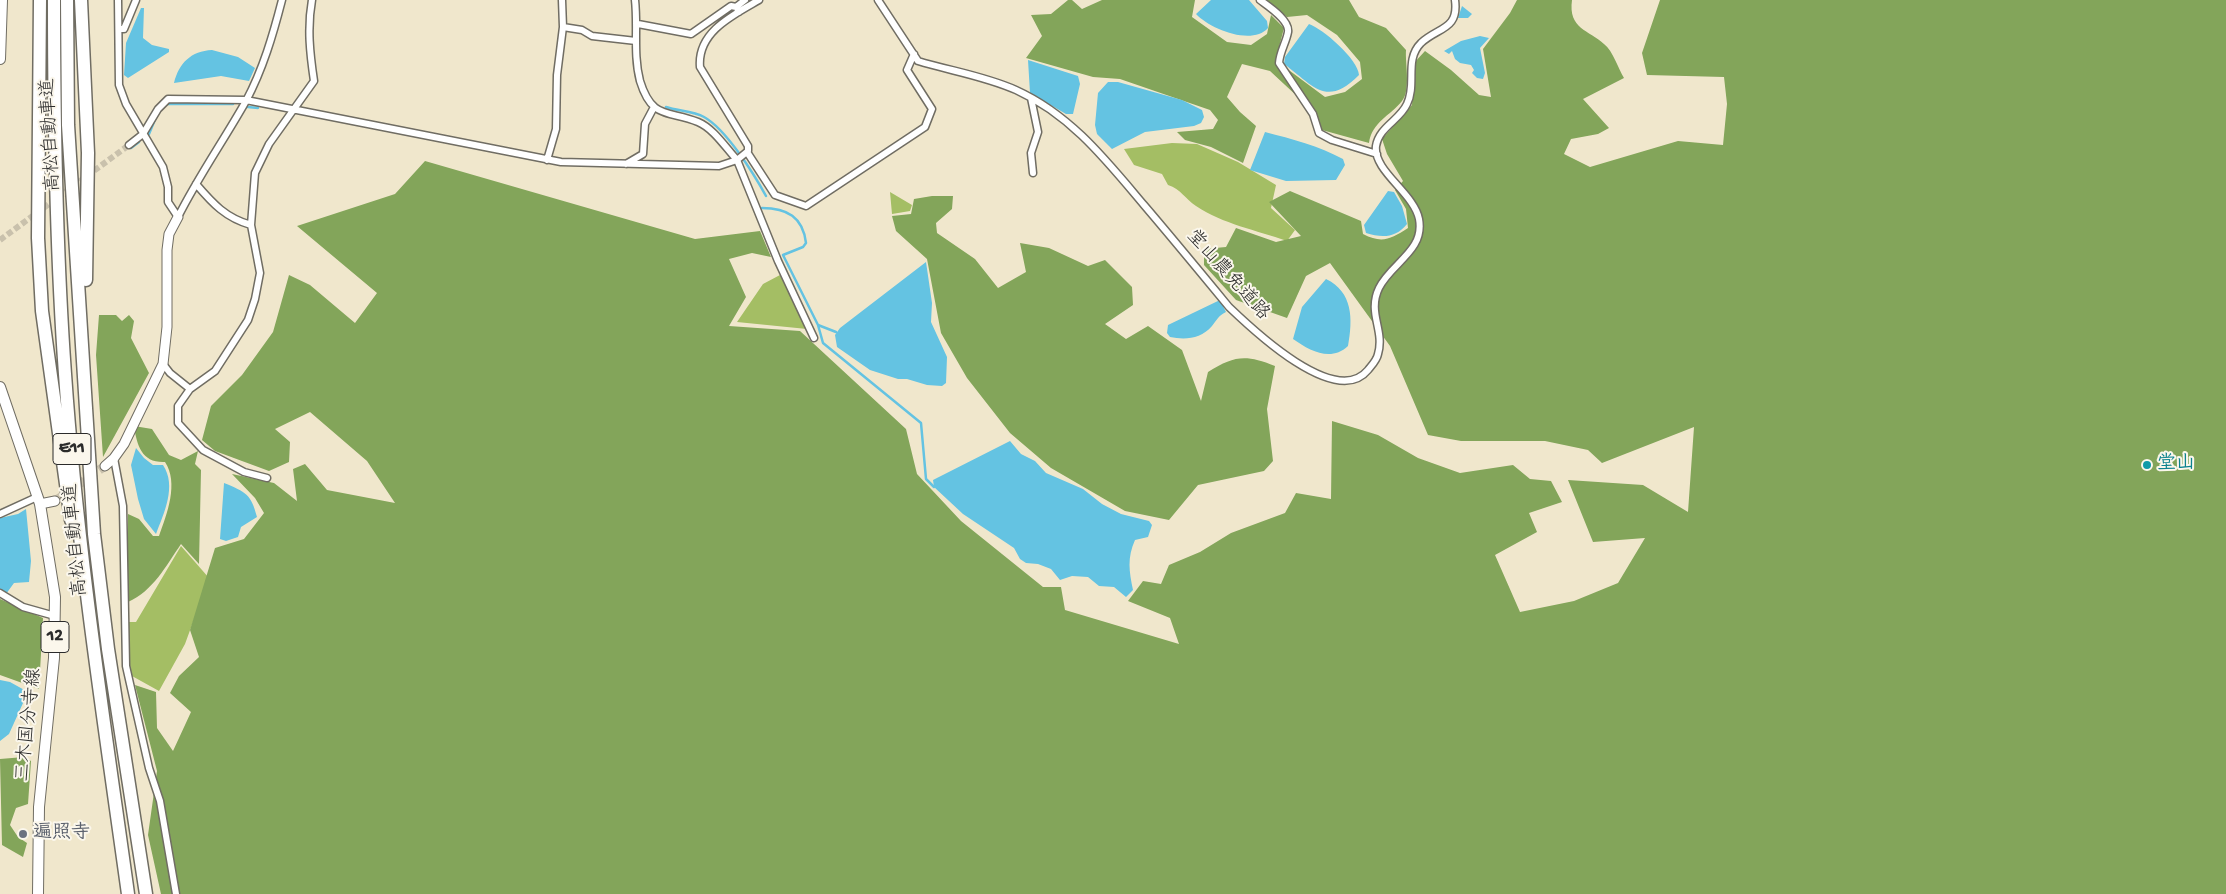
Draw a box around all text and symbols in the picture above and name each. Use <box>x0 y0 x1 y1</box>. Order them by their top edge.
street label: 高松自動車道 <box>38 77 66 193</box>
street label: 堂山農免道路 <box>1180 226 1274 326</box>
road number: E11 <box>53 434 91 464</box>
place label: 堂山 <box>2157 454 2195 476</box>
marker: 堂山 <box>2141 459 2153 471</box>
street label: 高松自動車道 <box>61 482 93 598</box>
road number: 12 <box>41 622 69 652</box>
street label: 三木国分寺線 <box>13 667 47 783</box>
place label: 遍照寺 <box>33 823 90 845</box>
marker: 遍照寺 <box>17 828 29 840</box>

